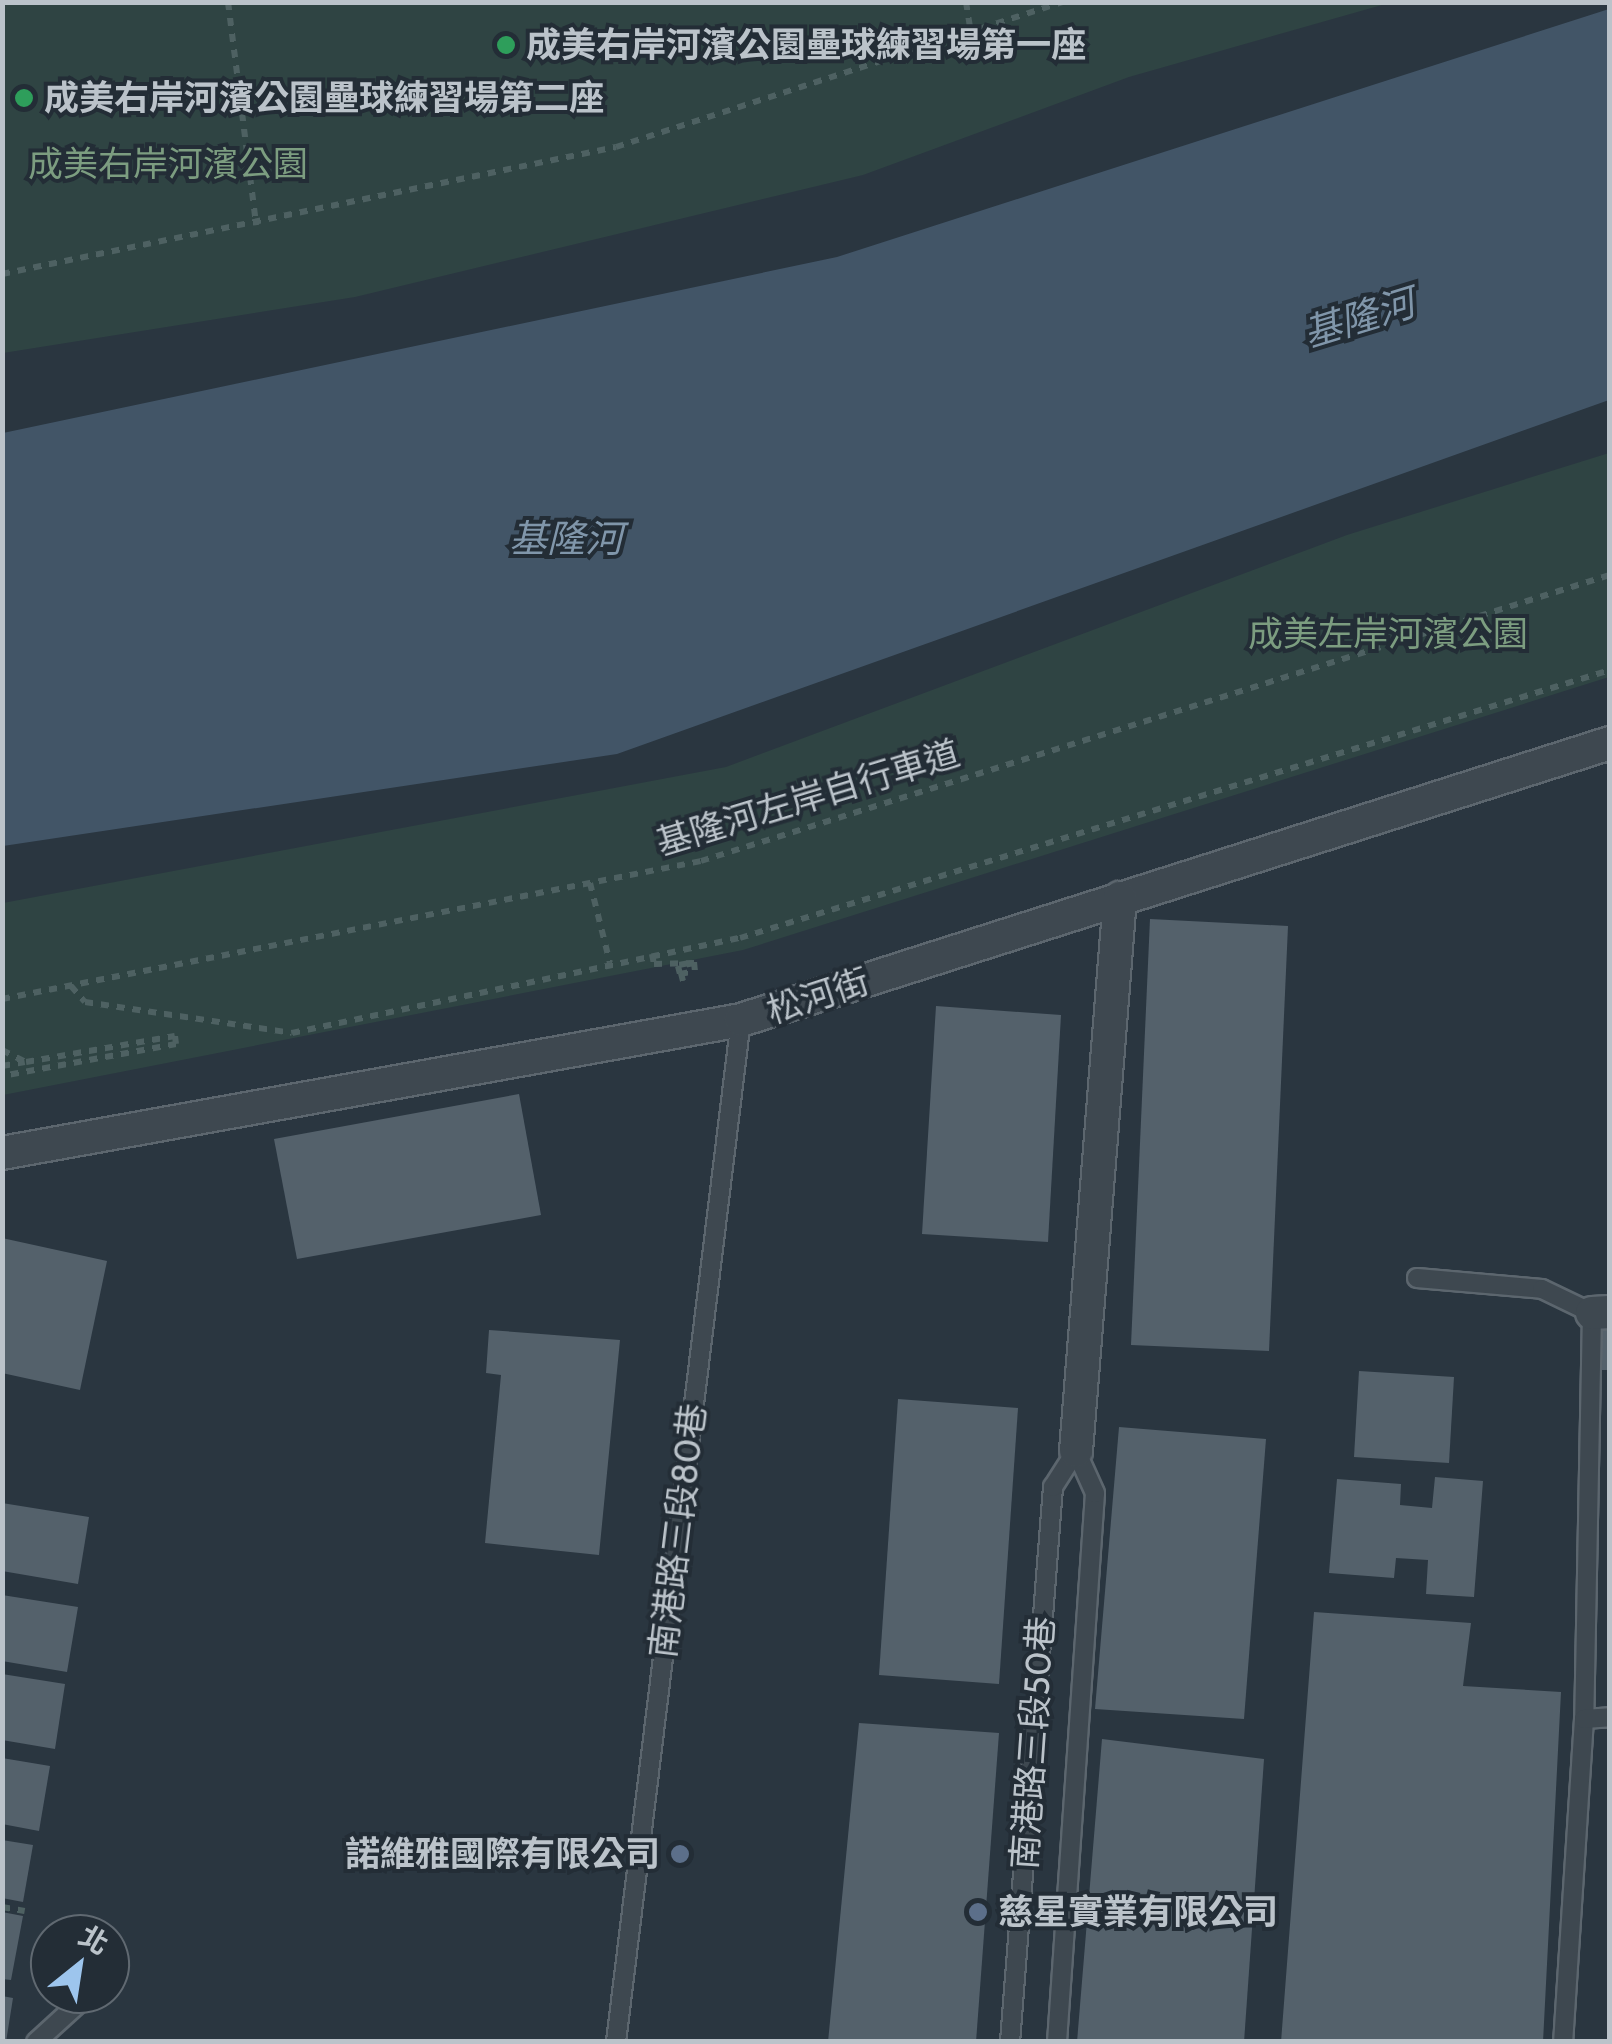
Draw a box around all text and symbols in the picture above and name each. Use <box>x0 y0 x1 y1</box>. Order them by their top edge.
place label: 成美右岸河濱公園壘球練習場第一座 <box>526 24 1086 66</box>
marker: 成美右岸河濱公園壘球練習場第一座 <box>495 34 517 56</box>
place label: 成美右岸河濱公園壘球練習場第二座 <box>44 77 604 119</box>
marker: 成美右岸河濱公園壘球練習場第二座 <box>13 87 35 109</box>
park label: 成美右岸河濱公園 <box>28 143 308 185</box>
water label: 基隆河 <box>1298 280 1420 356</box>
water label: 基隆河 <box>509 516 623 562</box>
park label: 成美左岸河濱公園 <box>1248 613 1528 655</box>
street label: 基隆河左岸自行車道 <box>651 732 965 864</box>
street label: 松河街 <box>762 960 874 1032</box>
street label: 南港路三段80巷 <box>642 1402 714 1660</box>
street label: 南港路三段50巷 <box>1003 1615 1063 1871</box>
place label: 諾維雅國際有限公司 <box>345 1833 660 1875</box>
marker: 諾維雅國際有限公司 <box>669 1843 691 1865</box>
place label: 慈星實業有限公司 <box>998 1891 1278 1933</box>
marker: 慈星實業有限公司 <box>967 1901 989 1923</box>
north arrow <box>30 1914 130 2014</box>
text: 北 <box>73 1918 115 1961</box>

